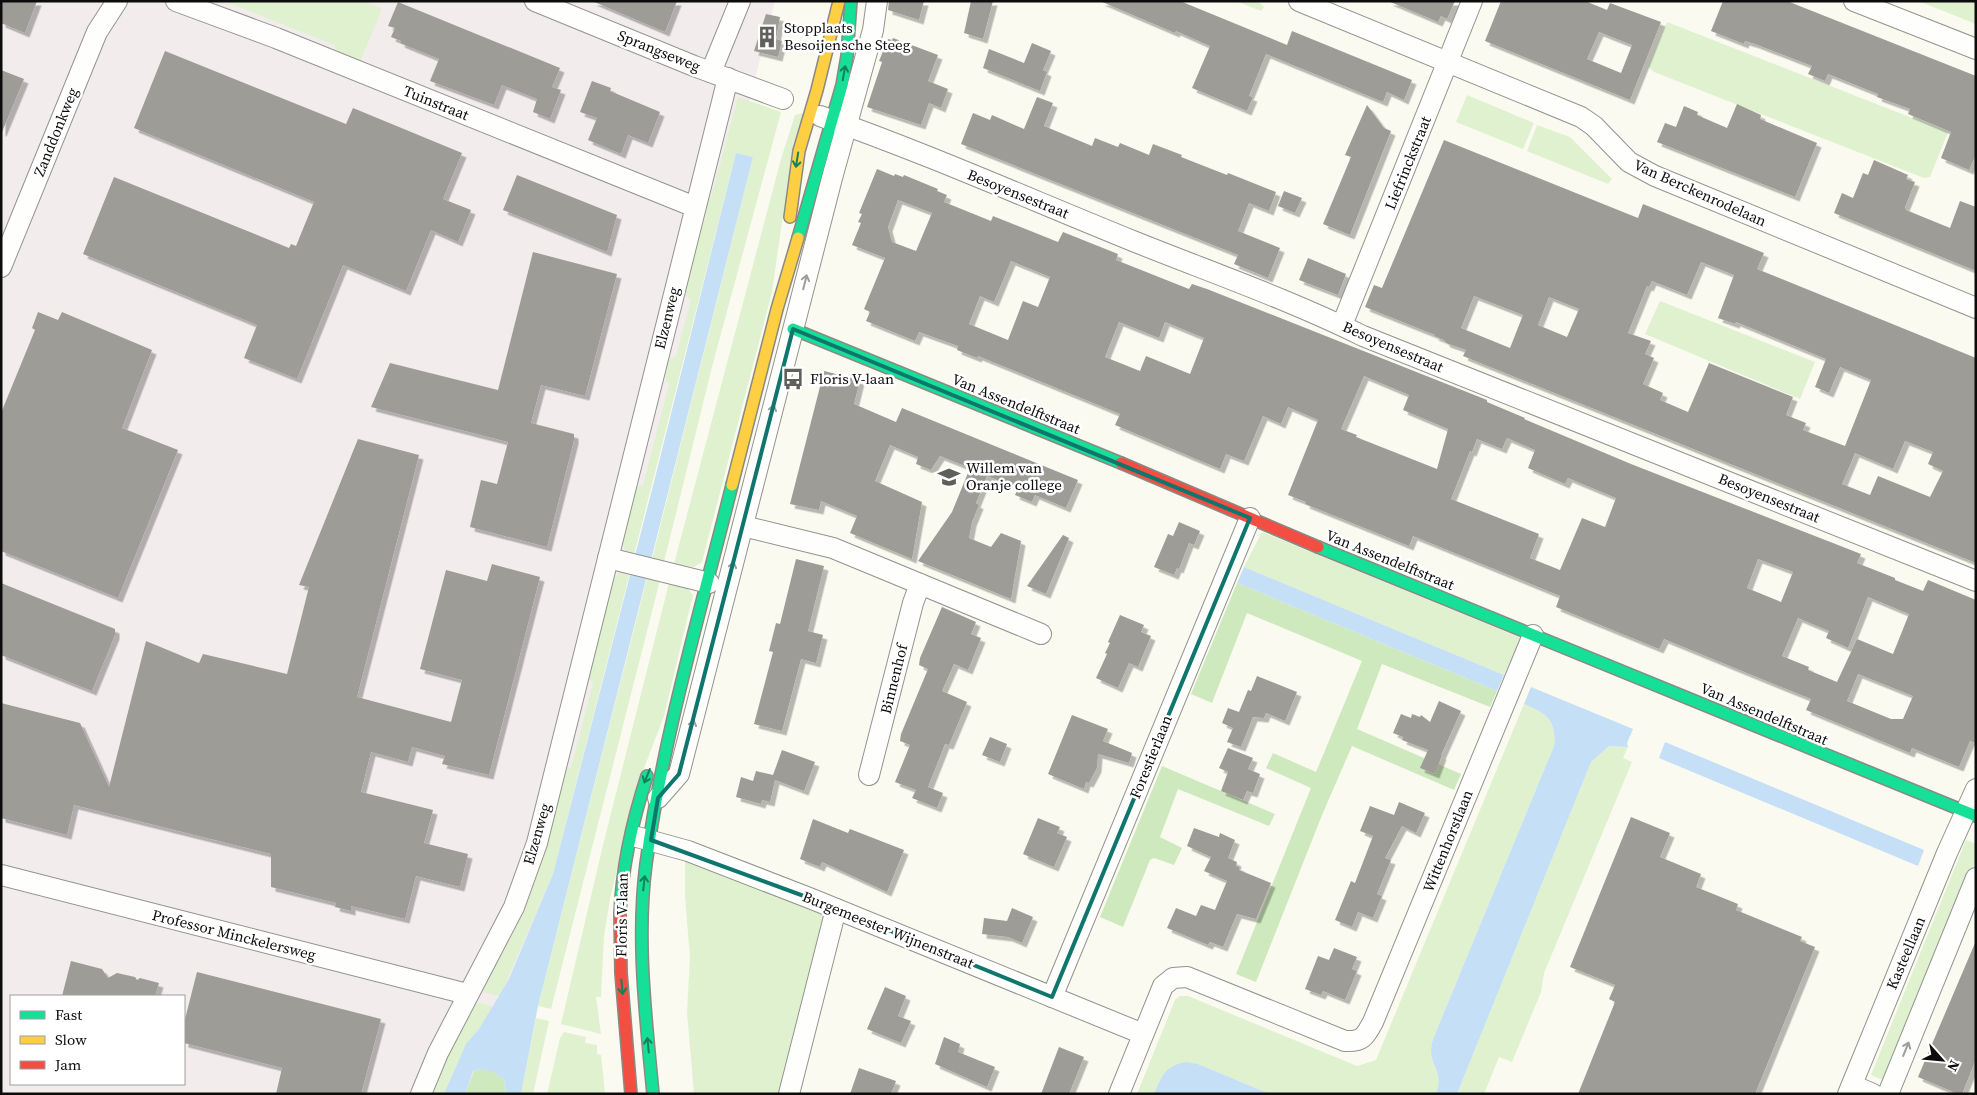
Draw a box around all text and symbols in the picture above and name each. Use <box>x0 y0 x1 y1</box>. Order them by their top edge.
place label: Stopplaats Besoijensche Steeg <box>784 17 911 55</box>
street label: Sprangseweg <box>615 24 704 77</box>
building icon: Stopplaats Besoijensche Steeg <box>754 24 780 50</box>
one-way arrow <box>840 66 850 82</box>
street label: Tuinstraat <box>400 80 472 125</box>
street label: Zanddonkweg <box>28 84 83 179</box>
street label: Liefrinckstraat <box>1379 113 1436 213</box>
one-way arrow <box>792 151 802 167</box>
street label: Van Berckenrodelaan <box>1631 154 1770 231</box>
street label: Besoyensestraat <box>964 164 1072 223</box>
one-way arrow <box>801 274 810 290</box>
street label: Elzenweg <box>649 284 684 351</box>
street label: Besoyensestraat <box>1340 316 1447 377</box>
bus stop icon: Floris V-laan <box>780 366 806 392</box>
place label: Floris V-laan <box>810 368 894 389</box>
street label: Van Assendelftstraat <box>949 368 1084 439</box>
one-way arrow <box>768 404 777 420</box>
place label: Willem van Oranje college <box>966 457 1062 495</box>
school or university icon: Willem van Oranje college <box>936 464 962 490</box>
street label: Besoyensestraat <box>1715 468 1823 527</box>
street label: Van Assendelftstraat <box>1323 524 1458 595</box>
one-way arrow <box>728 562 737 578</box>
street label: Binnenhof <box>875 640 913 716</box>
street label: Van Assendelftstraat <box>1697 677 1831 750</box>
street label: Forestierlaan <box>1124 712 1177 802</box>
one-way arrow <box>687 719 697 735</box>
one-way arrow <box>642 768 651 783</box>
street label: Wittenhorstlaan <box>1417 787 1478 895</box>
street label: Elzenweg <box>518 800 555 867</box>
street label: Floris V-laan <box>610 873 633 957</box>
one-way arrow <box>639 875 649 891</box>
street label: Burgemeester Wijnenstraat <box>799 886 977 974</box>
street label: Professor Minckelersweg <box>150 904 318 965</box>
street label: Kasteellaan <box>1881 913 1930 992</box>
one-way arrow <box>618 979 627 995</box>
legend <box>10 995 185 1085</box>
text: Fast <box>55 1004 82 1025</box>
text: Slow <box>55 1029 87 1050</box>
north arrow <box>1917 1035 1967 1085</box>
one-way arrow <box>643 1038 653 1054</box>
one-way arrow <box>1903 1041 1912 1056</box>
text: Jam <box>54 1054 82 1075</box>
text: N <box>1942 1057 1965 1075</box>

